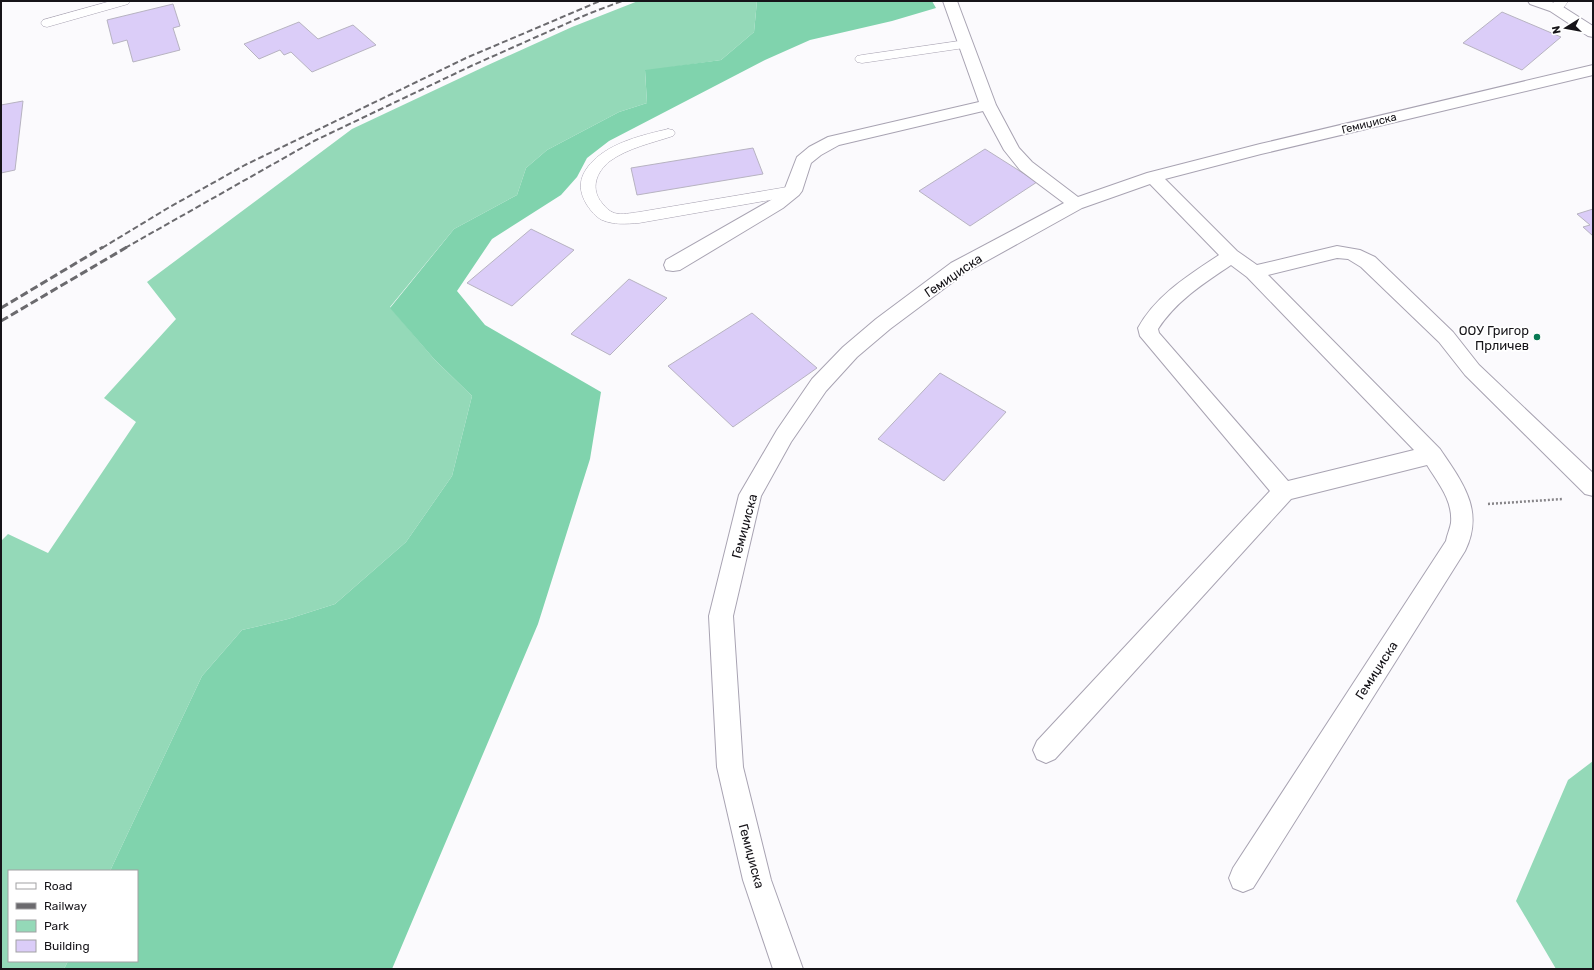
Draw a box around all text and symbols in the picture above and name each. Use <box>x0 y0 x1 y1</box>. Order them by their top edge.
north arrow <box>1546 8 1586 48</box>
text: N <box>1550 25 1564 35</box>
street label: Гемиџиска <box>1340 110 1398 137</box>
street label: Гемиџиска <box>922 251 985 300</box>
place label: ООУ Григор Прличев <box>1459 323 1529 353</box>
marker: ООУ Григор Прличев <box>1532 332 1542 342</box>
street label: Гемиџиска <box>729 492 760 560</box>
street label: Гемиџиска <box>1352 638 1401 702</box>
street label: Гемиџиска <box>736 822 767 890</box>
legend <box>8 870 138 962</box>
text: Road <box>44 879 72 893</box>
text: Railway <box>44 899 87 913</box>
text: Park <box>44 919 70 933</box>
text: Building <box>44 939 90 953</box>

